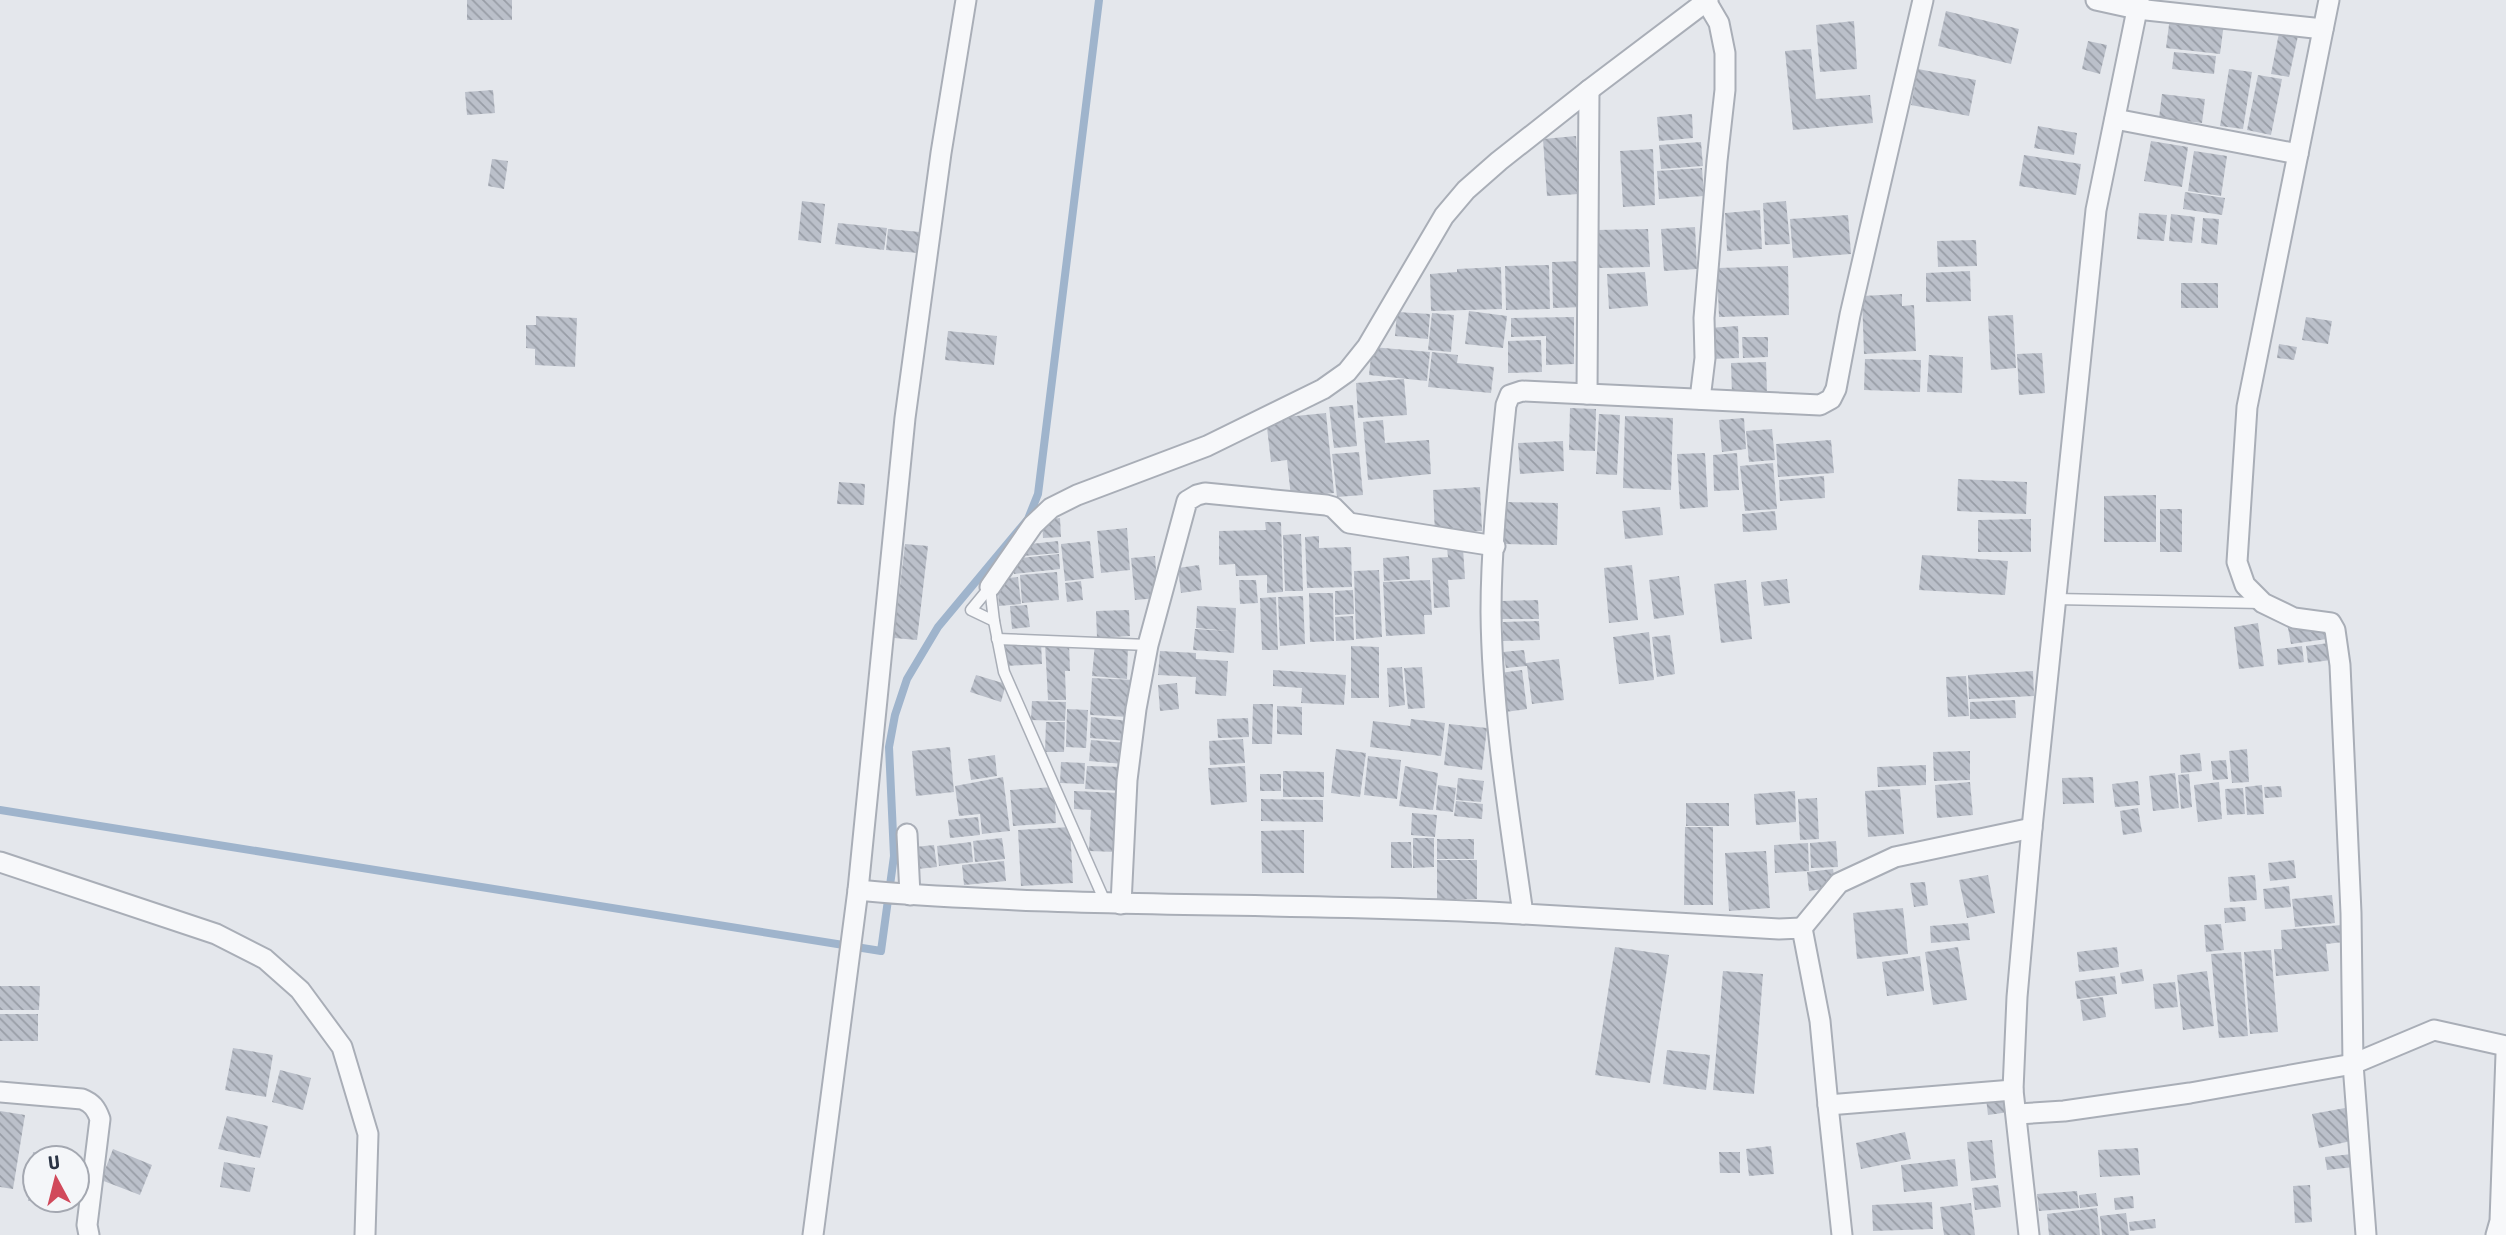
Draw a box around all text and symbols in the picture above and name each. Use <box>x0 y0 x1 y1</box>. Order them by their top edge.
north arrow <box>21 1144 91 1214</box>
text: U <box>47 1151 61 1174</box>

